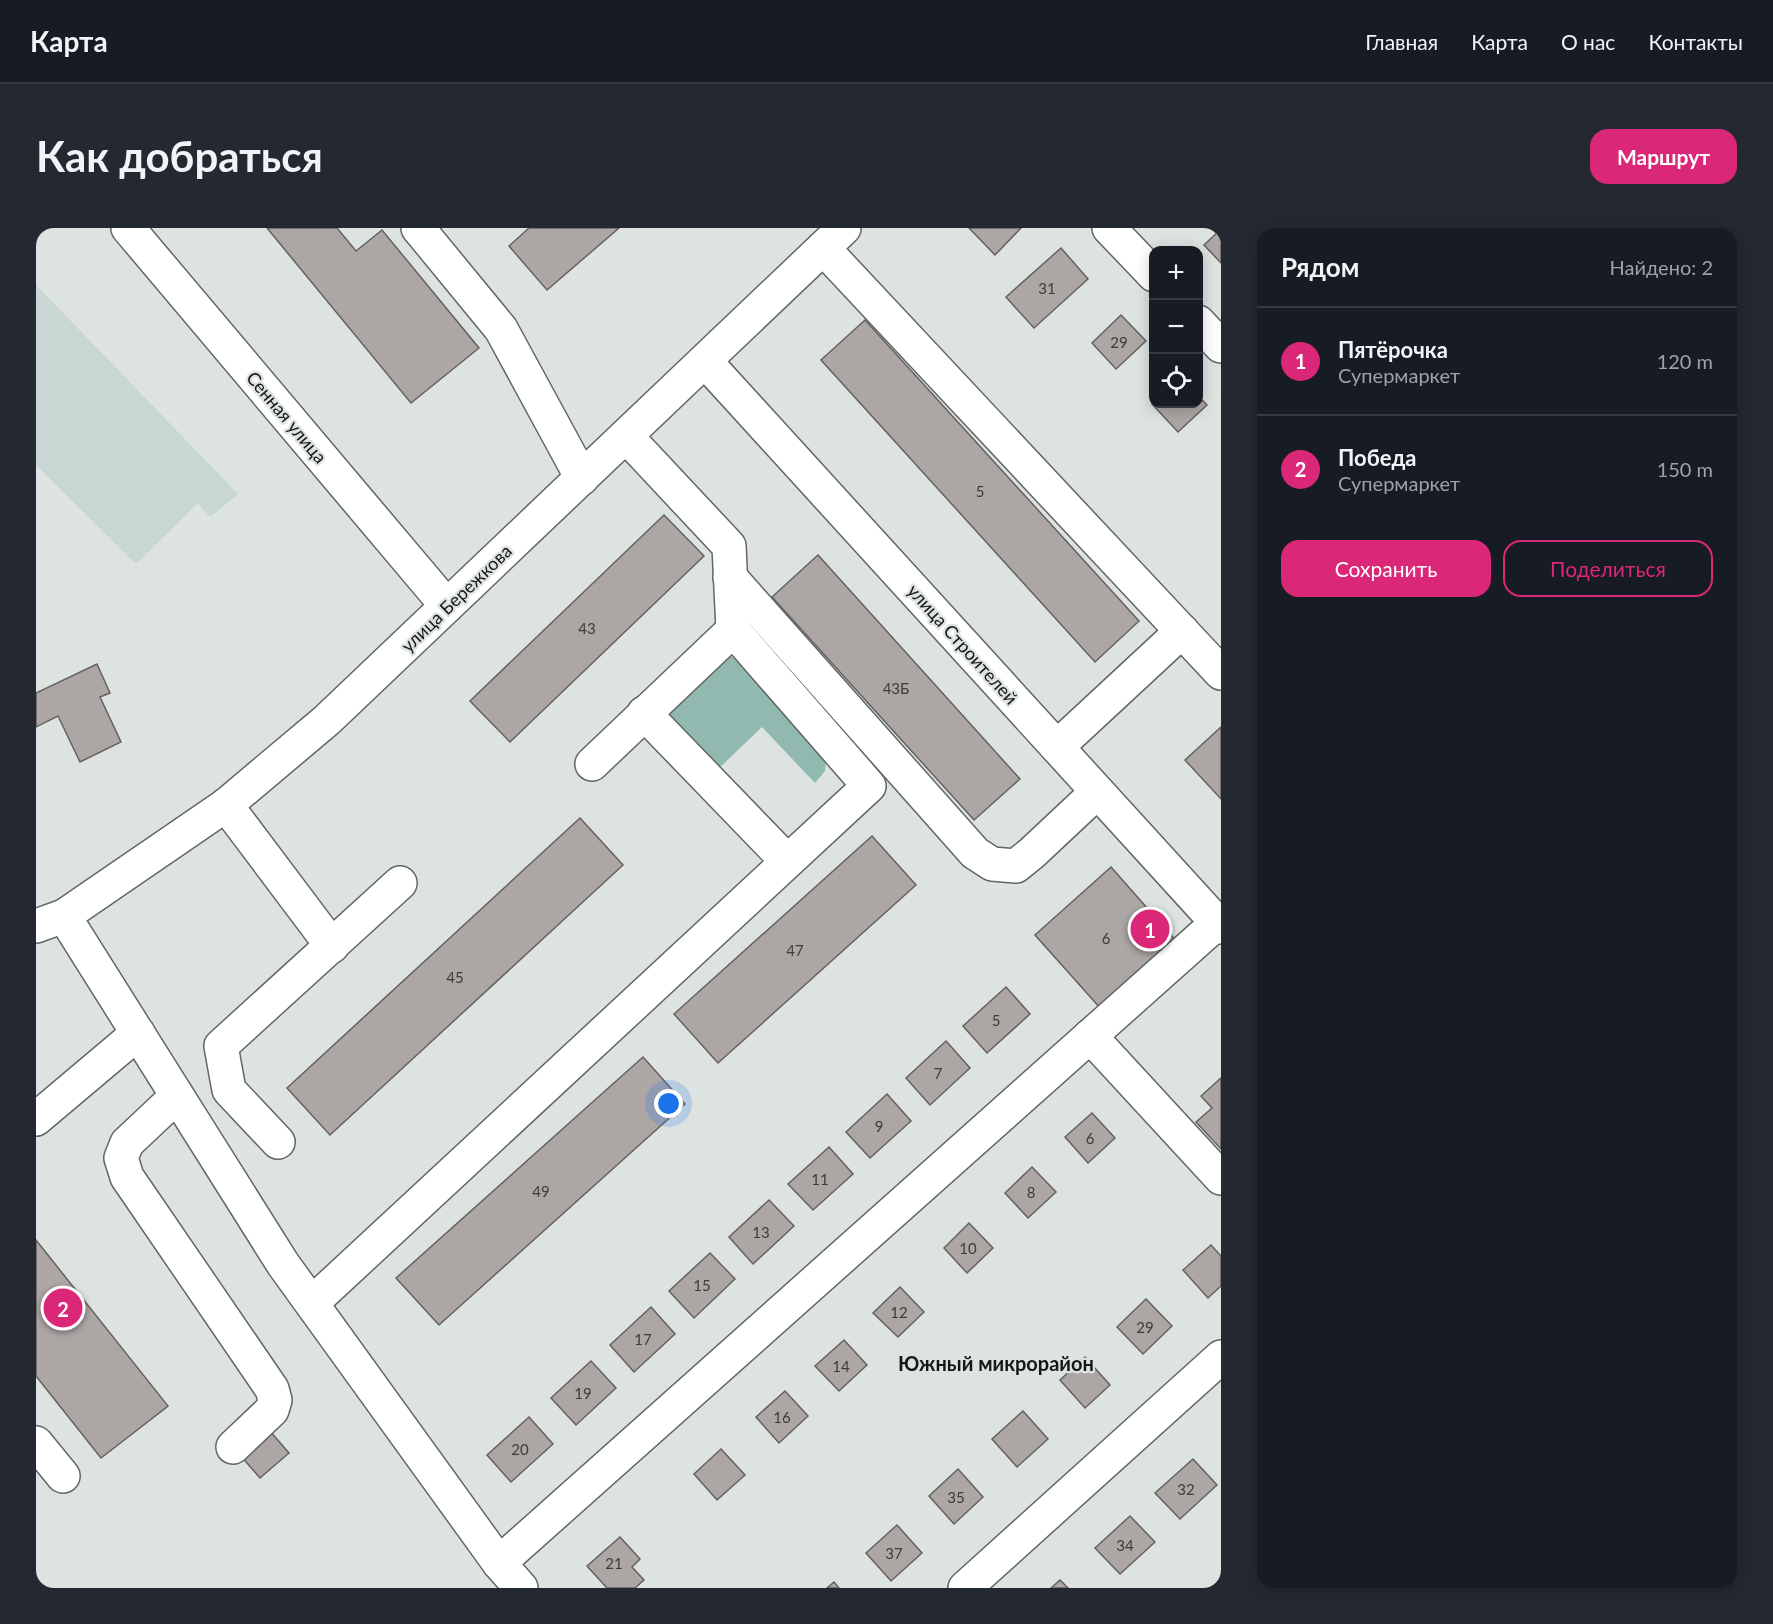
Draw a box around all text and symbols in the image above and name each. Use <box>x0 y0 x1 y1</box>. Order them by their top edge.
text: Карта <box>30 24 108 58</box>
text: Главная <box>1365 29 1438 54</box>
text: Карта <box>1471 29 1528 54</box>
text: О нас <box>1561 29 1615 54</box>
text: Контакты <box>1648 29 1743 54</box>
button: Маршрут <box>1590 129 1737 184</box>
text: Как добраться <box>36 131 323 181</box>
map controls <box>1149 246 1203 408</box>
button: + <box>1149 246 1203 300</box>
text: Рядом <box>1281 251 1359 283</box>
text: Найдено: 2 <box>1610 255 1713 279</box>
house number: 31 <box>1038 279 1056 297</box>
button: − <box>1149 300 1203 354</box>
house number: 29 <box>1110 333 1128 351</box>
text: Пятёрочка <box>1338 336 1448 363</box>
text: 1 <box>1295 349 1306 373</box>
text: 120 m <box>1657 349 1713 373</box>
button: locate <box>1149 354 1203 408</box>
text: Супермаркет <box>1338 363 1460 387</box>
street label: Сенная улица <box>242 367 332 467</box>
text: Победа <box>1338 444 1417 471</box>
text: 2 <box>1295 457 1306 481</box>
text: 150 m <box>1657 457 1713 481</box>
text: Супермаркет <box>1338 471 1460 495</box>
house number: 5 <box>976 482 984 500</box>
street label: улица Бережкова <box>396 540 516 656</box>
button: Сохранить <box>1281 540 1491 597</box>
button: Поделиться <box>1503 540 1713 597</box>
street label: улица Строителей <box>903 579 1023 709</box>
house number: 43 <box>578 619 596 637</box>
house number: 43Б <box>883 679 909 697</box>
pin: 1 <box>1130 906 1170 952</box>
house number: 6 <box>1102 929 1111 947</box>
house number: 47 <box>786 941 804 959</box>
house number: 45 <box>446 968 464 986</box>
house number: 5 <box>992 1011 1000 1029</box>
house number: 7 <box>934 1064 943 1082</box>
your location <box>654 1089 683 1118</box>
house number: 9 <box>875 1117 883 1135</box>
house number: 6 <box>1086 1129 1095 1147</box>
house number: 11 <box>811 1170 829 1188</box>
house number: 49 <box>532 1182 550 1200</box>
house number: 8 <box>1027 1183 1035 1201</box>
house number: 13 <box>752 1223 770 1241</box>
house number: 10 <box>959 1239 977 1257</box>
house number: 15 <box>693 1276 711 1294</box>
pin: 2 <box>44 1286 82 1330</box>
house number: 12 <box>890 1303 908 1321</box>
house number: 29 <box>1136 1318 1154 1336</box>
house number: 17 <box>634 1330 652 1348</box>
district label: Южный микрорайон <box>898 1351 1094 1375</box>
house number: 14 <box>832 1357 850 1375</box>
house number: 19 <box>574 1384 592 1402</box>
house number: 16 <box>773 1408 791 1426</box>
house number: 20 <box>511 1440 529 1458</box>
house number: 32 <box>1177 1480 1195 1498</box>
house number: 35 <box>947 1488 965 1506</box>
house number: 34 <box>1116 1536 1134 1554</box>
house number: 37 <box>885 1544 903 1562</box>
house number: 21 <box>605 1554 623 1572</box>

